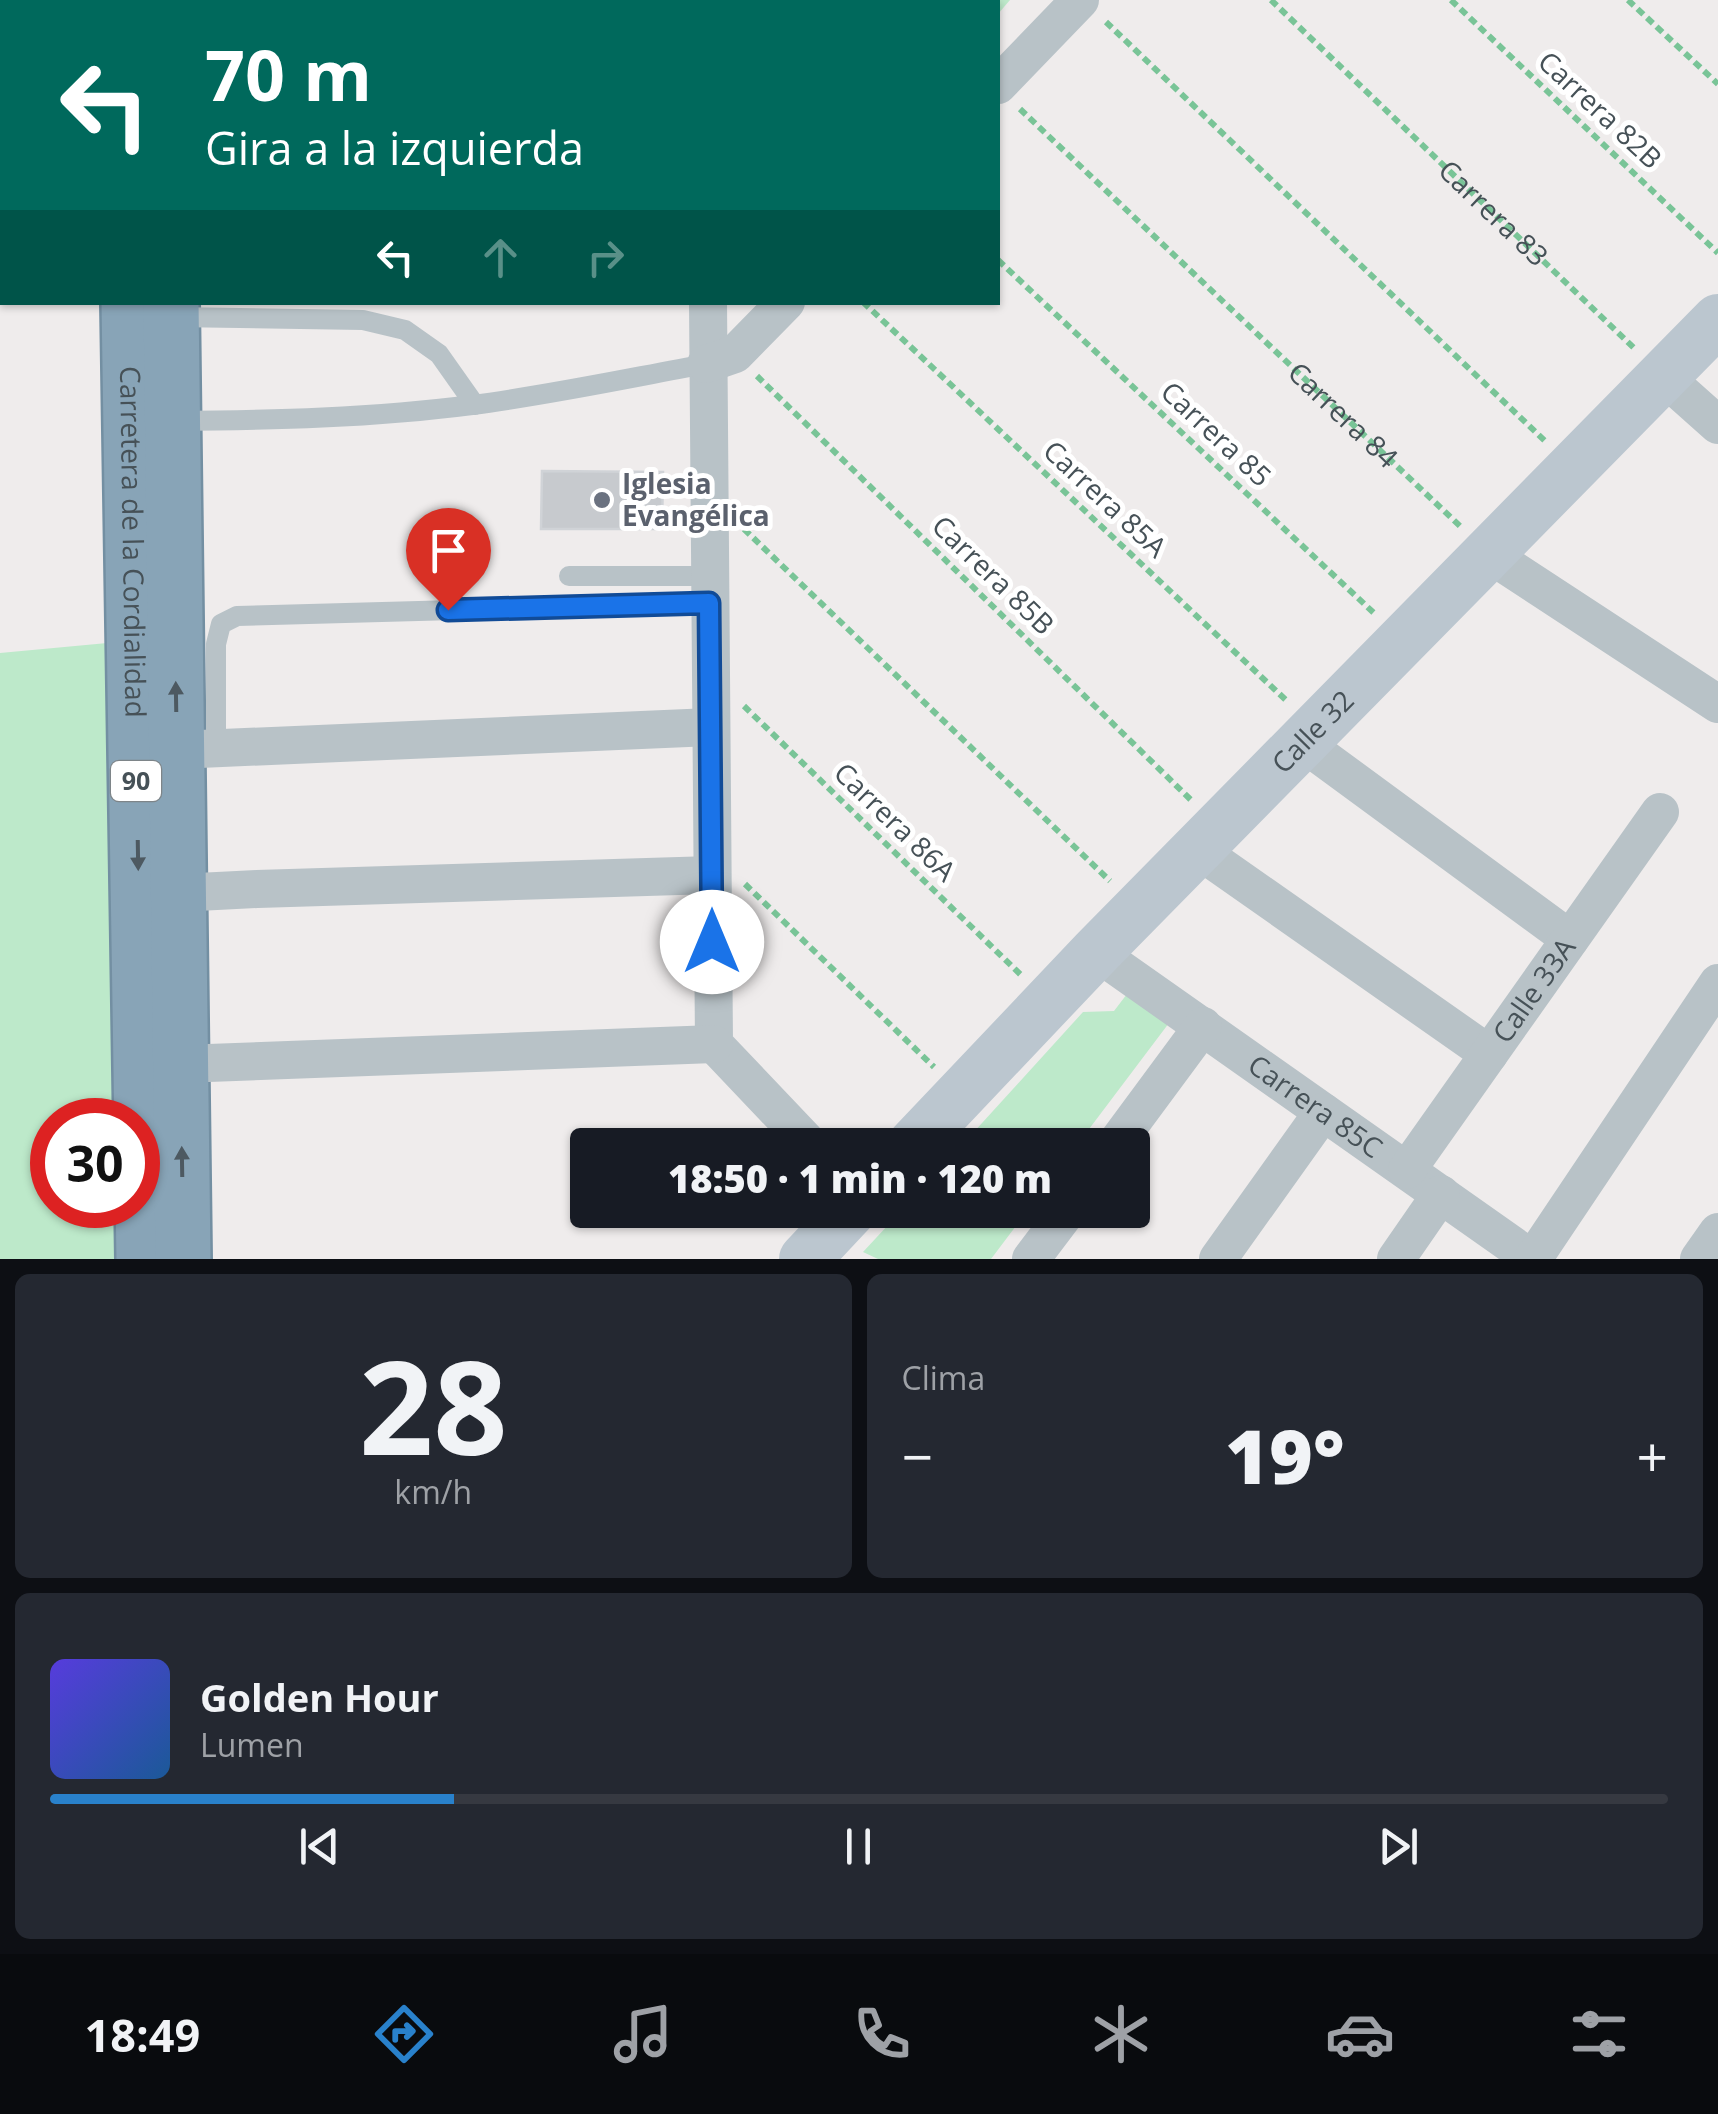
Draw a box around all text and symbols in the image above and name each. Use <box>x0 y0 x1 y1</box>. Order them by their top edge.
text: 70 m <box>205 26 372 122</box>
icon: left <box>40 40 170 170</box>
street label: Carrera 82B <box>1531 42 1671 176</box>
text: Gira a la izquierda <box>205 117 584 178</box>
street label: Carrera 83 <box>1431 151 1557 274</box>
icon: left <box>368 230 423 285</box>
icon: ahead <box>473 230 528 285</box>
icon: right <box>578 230 633 285</box>
street label: Carrera 84 <box>1280 353 1407 476</box>
street label: Carretera de la Cordialidad <box>112 366 156 718</box>
street label: Carrera 85 <box>1153 372 1280 494</box>
street label: Carrera 85A <box>1036 431 1176 565</box>
place label: Iglesia Evangélica <box>622 464 770 534</box>
marker: Iglesia Evangélica <box>591 489 613 511</box>
street label: Carrera 85B <box>924 506 1063 642</box>
pin <box>406 508 491 611</box>
icon: arrive <box>421 523 476 578</box>
one-way arrow <box>168 680 184 712</box>
street label: Calle 32 <box>1263 681 1362 781</box>
street label: Carrera 86A <box>826 753 965 889</box>
road number: 90 <box>111 761 161 801</box>
one-way arrow <box>130 839 146 871</box>
position arrow <box>660 890 764 994</box>
street label: Calle 33A <box>1483 930 1583 1050</box>
street label: Carrera 85C <box>1241 1045 1390 1166</box>
speed limit sign: 30 <box>30 1098 160 1228</box>
one-way arrow <box>174 1145 190 1177</box>
text: 18:50 · 1 min · 120 m <box>668 1152 1052 1204</box>
text: 28 <box>359 1316 508 1493</box>
text: Clima <box>902 1356 985 1399</box>
text: 19° <box>1225 1404 1345 1506</box>
text: − <box>902 1418 933 1493</box>
text: + <box>1637 1418 1668 1493</box>
text: km/h <box>394 1470 472 1513</box>
text: Golden Hour <box>200 1671 439 1723</box>
text: Lumen <box>200 1723 304 1766</box>
icon: previous <box>292 1819 347 1874</box>
icon: pause <box>831 1819 886 1874</box>
icon: next <box>1371 1819 1426 1874</box>
icon: directions <box>369 1999 439 2069</box>
icon: music <box>608 1999 678 2069</box>
icon: phone <box>847 1999 917 2069</box>
icon: climate <box>1086 1999 1156 2069</box>
icon: car <box>1325 1999 1395 2069</box>
icon: filters <box>1564 1999 1634 2069</box>
text: 18:49 <box>84 2004 200 2065</box>

